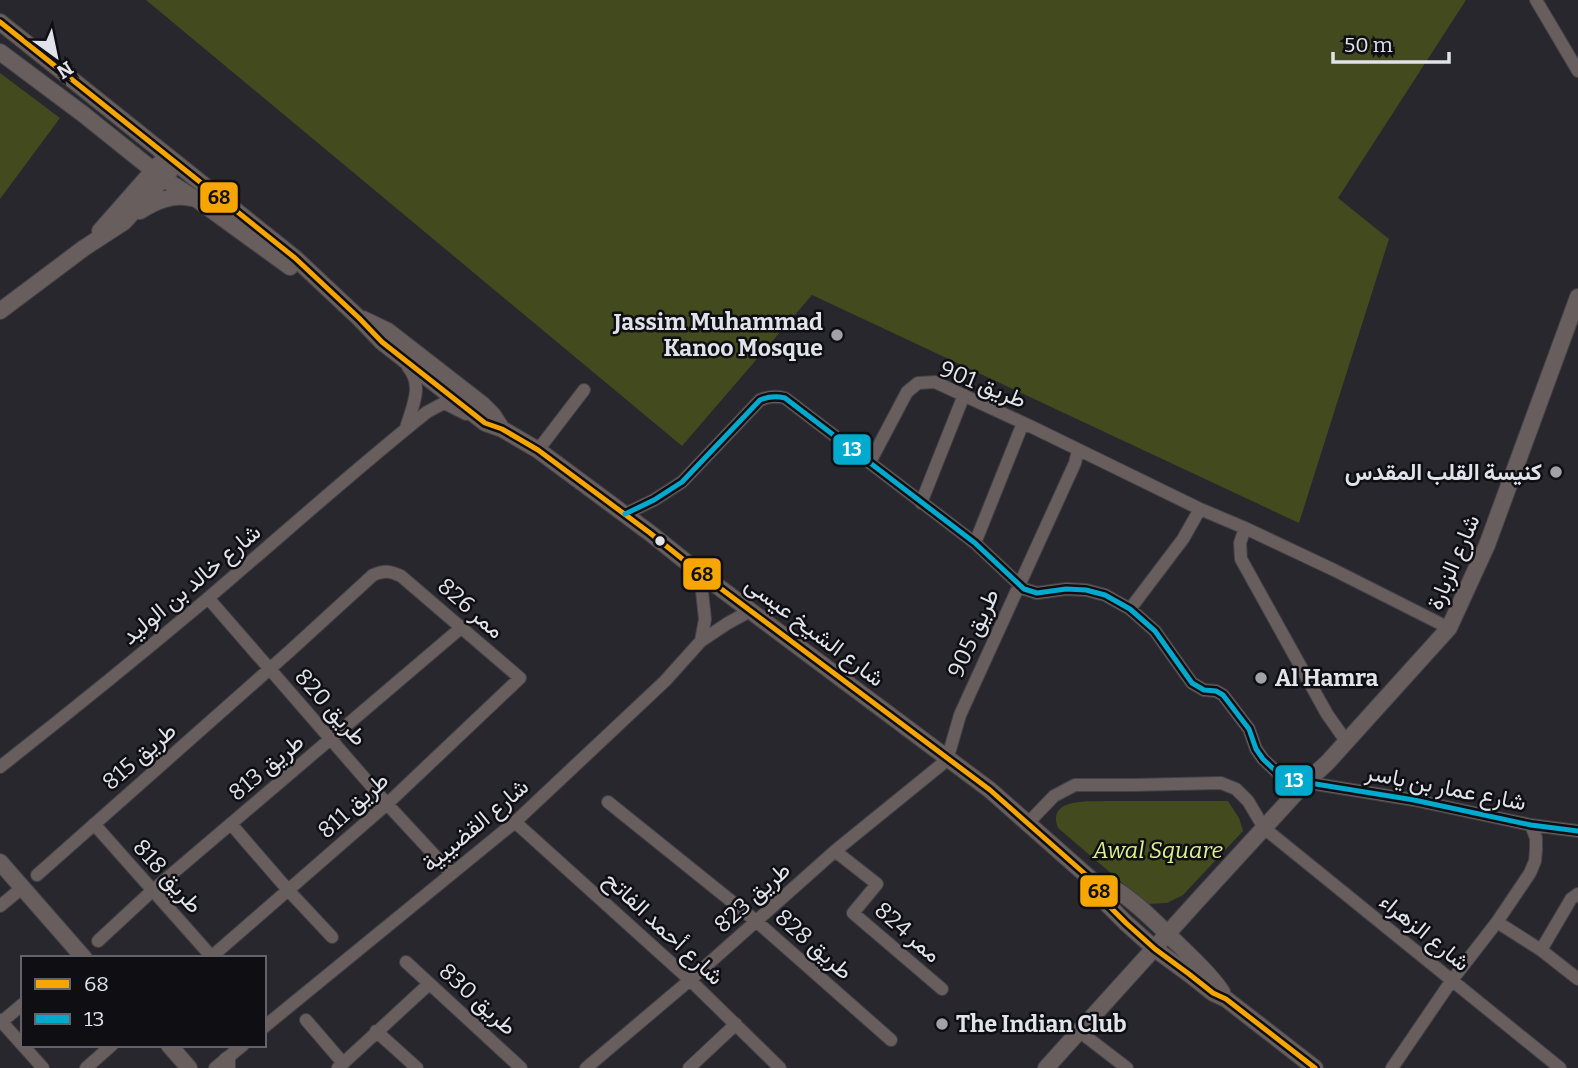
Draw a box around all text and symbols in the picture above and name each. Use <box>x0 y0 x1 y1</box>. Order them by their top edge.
north arrow <box>21 21 91 91</box>
scale bar <box>1333 21 1448 65</box>
text: 50 m <box>1344 32 1393 58</box>
text: N <box>52 56 77 84</box>
line badge: 68 <box>199 181 239 214</box>
text: 68 <box>208 186 230 209</box>
place label: Jassim Muhammad Kanoo Mosque <box>612 308 823 362</box>
marker: Jassim Muhammad Kanoo Mosque <box>829 327 845 343</box>
street label: طريق 901 <box>935 354 1030 415</box>
line badge: 13 <box>832 433 872 466</box>
text: 13 <box>842 438 862 461</box>
place label: كنيسة القلب المقدس <box>1345 458 1542 486</box>
marker: كنيسة القلب المقدس <box>1548 464 1564 480</box>
street label: شارع الزبارة <box>1420 510 1487 615</box>
street label: شارع خالد بن الوليد <box>116 518 268 652</box>
unlabelled marker <box>653 534 667 548</box>
line badge: 68 <box>682 557 722 591</box>
text: 68 <box>691 563 713 586</box>
street label: شارع الشيخ عيسى <box>739 570 890 694</box>
street label: ممر 826 <box>431 572 510 645</box>
street label: طريق 905 <box>941 584 1006 682</box>
street label: طريق 820 <box>288 663 373 752</box>
place label: Al Hamra <box>1275 664 1378 692</box>
marker: Al Hamra <box>1253 670 1269 686</box>
street label: طريق 815 <box>96 716 182 796</box>
street label: طريق 813 <box>223 727 310 807</box>
street label: شارع عمار بن ياسر <box>1362 758 1529 818</box>
line badge: 13 <box>1274 764 1314 797</box>
street label: طريق 811 <box>312 766 395 845</box>
text: 13 <box>1284 769 1304 792</box>
street label: شارع القضيبية <box>416 772 535 879</box>
street label: طريق 818 <box>127 833 209 920</box>
park label: Awal Square <box>1092 836 1223 864</box>
street label: طريق 823 <box>708 856 797 939</box>
street label: شارع أحمد الفاتح <box>597 865 730 992</box>
line badge: 68 <box>1079 874 1119 908</box>
text: 68 <box>1088 880 1110 903</box>
street label: شارع الزهراء <box>1373 887 1476 978</box>
street label: ممر 824 <box>868 896 947 969</box>
street label: طريق 828 <box>769 903 858 986</box>
legend <box>21 956 266 1047</box>
street label: طريق 830 <box>433 957 523 1042</box>
text: 68 <box>84 971 109 997</box>
text: 13 <box>84 1006 105 1032</box>
place label: The Indian Club <box>956 1010 1127 1038</box>
marker: The Indian Club <box>934 1016 950 1032</box>

